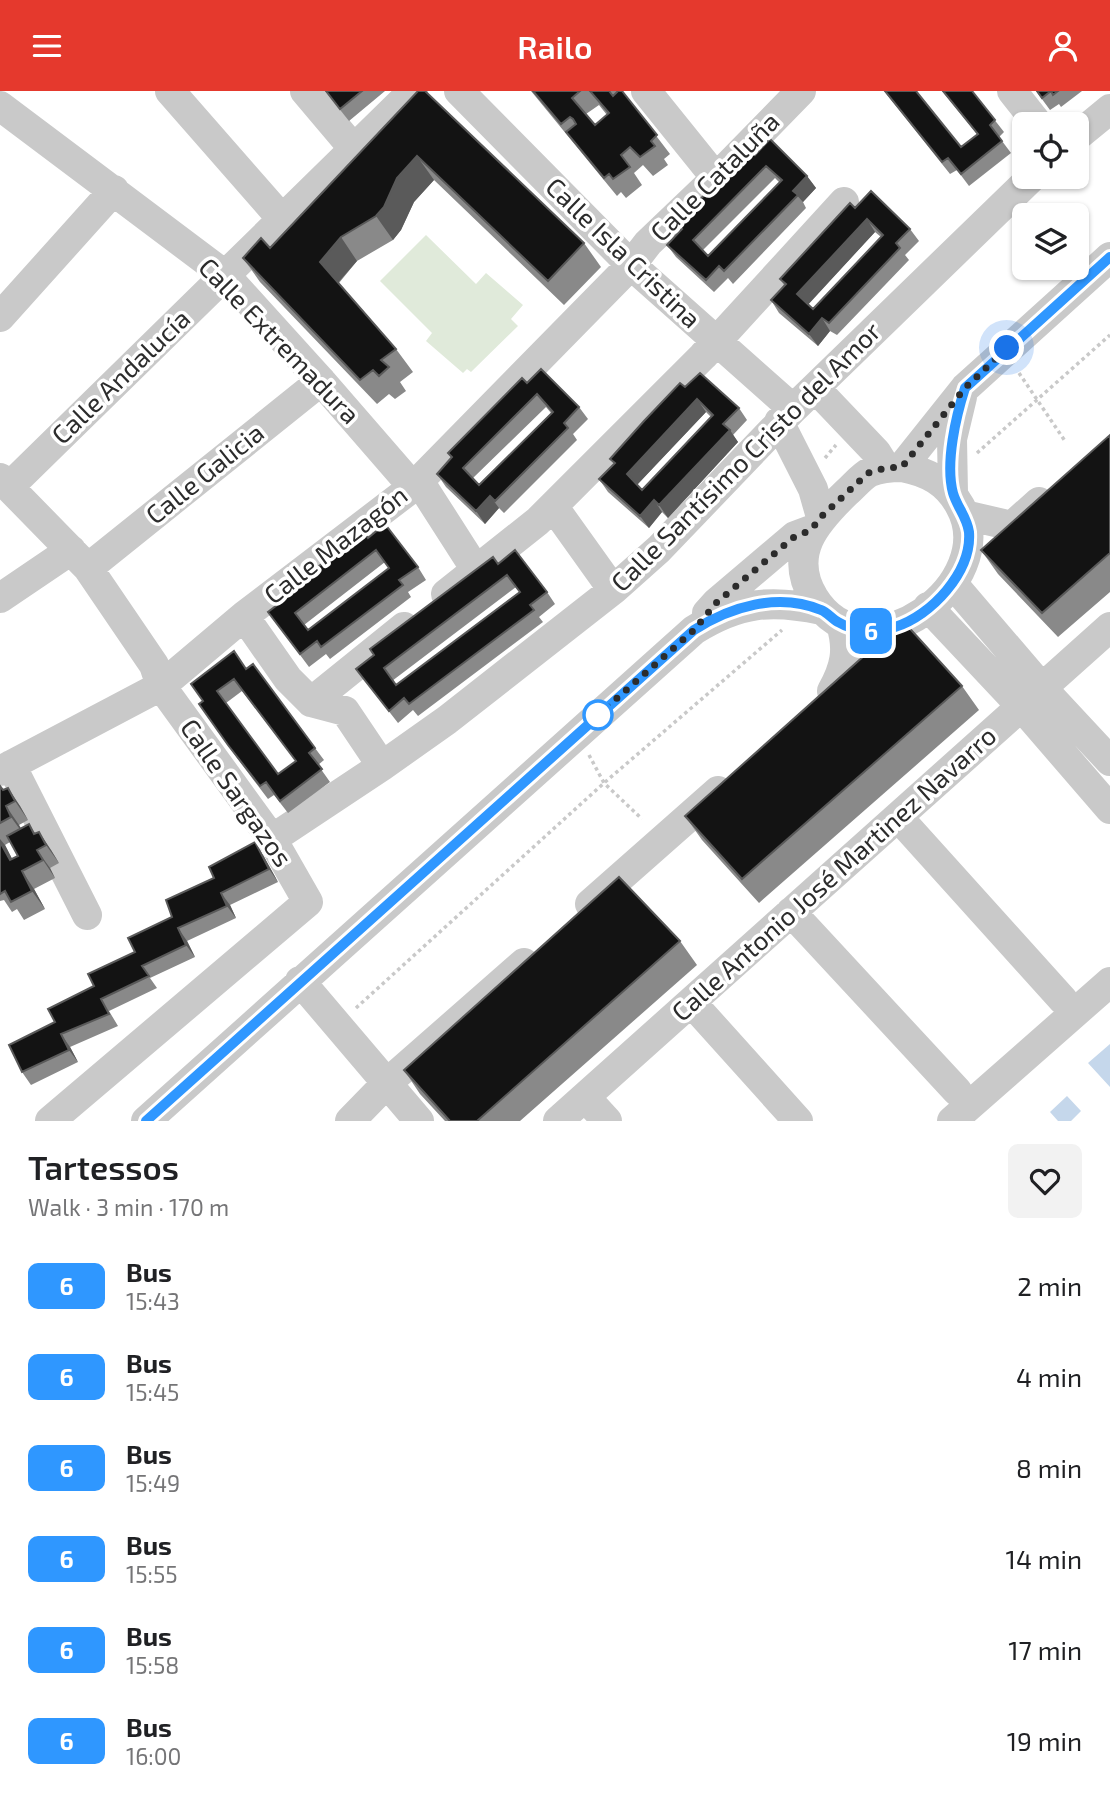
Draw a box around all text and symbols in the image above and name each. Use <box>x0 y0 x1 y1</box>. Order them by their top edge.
icon: menu <box>28 27 66 65</box>
text: Railo <box>517 27 593 65</box>
icon: person <box>1044 27 1082 65</box>
street label: Calle Cataluña <box>643 105 785 247</box>
map controls <box>1012 112 1089 280</box>
button: locate <box>1012 112 1089 189</box>
street label: Calle Isla Cristina <box>540 170 708 333</box>
button: layers <box>1012 203 1089 280</box>
street label: Calle Extremadura <box>193 251 367 429</box>
street label: Calle Andalucía <box>44 302 196 450</box>
street label: Calle Santísimo Cristo del Amor <box>604 315 886 597</box>
your location <box>989 330 1024 365</box>
street label: Calle Galicia <box>139 416 269 530</box>
street label: Calle Mazagón <box>257 478 413 609</box>
line badge: 6 <box>848 608 894 654</box>
text: 6 <box>864 616 878 645</box>
unlabelled marker <box>583 700 613 730</box>
street label: Calle Sargazos <box>175 712 300 872</box>
street label: Calle Antonio José Martinez Navarro <box>664 719 1002 1027</box>
button: heart <box>1008 1144 1082 1218</box>
text: Tartessos <box>28 1147 179 1187</box>
text: Walk · 3 min · 170 m <box>28 1193 229 1221</box>
text: Bus <box>126 1256 172 1287</box>
text: 2 min <box>1017 1270 1082 1301</box>
text: 6 <box>59 1271 74 1300</box>
text: 15:43 <box>126 1287 180 1315</box>
text: Bus <box>126 1347 172 1378</box>
text: 4 min <box>1016 1361 1082 1392</box>
text: 6 <box>59 1362 74 1391</box>
text: 15:45 <box>126 1378 179 1406</box>
text: Bus <box>126 1438 172 1469</box>
text: 8 min <box>1016 1452 1082 1483</box>
text: 6 <box>59 1453 74 1482</box>
text: 15:49 <box>126 1469 180 1497</box>
text: Bus <box>126 1529 172 1560</box>
text: 14 min <box>1006 1543 1082 1574</box>
text: 6 <box>59 1544 74 1573</box>
text: 15:55 <box>126 1560 178 1588</box>
text: Bus <box>126 1620 172 1651</box>
text: 17 min <box>1008 1634 1082 1665</box>
text: 6 <box>59 1635 74 1664</box>
text: 15:58 <box>126 1651 179 1679</box>
text: Bus <box>126 1711 172 1742</box>
text: 19 min <box>1007 1725 1082 1756</box>
text: 6 <box>59 1726 74 1755</box>
text: 16:00 <box>126 1742 181 1770</box>

